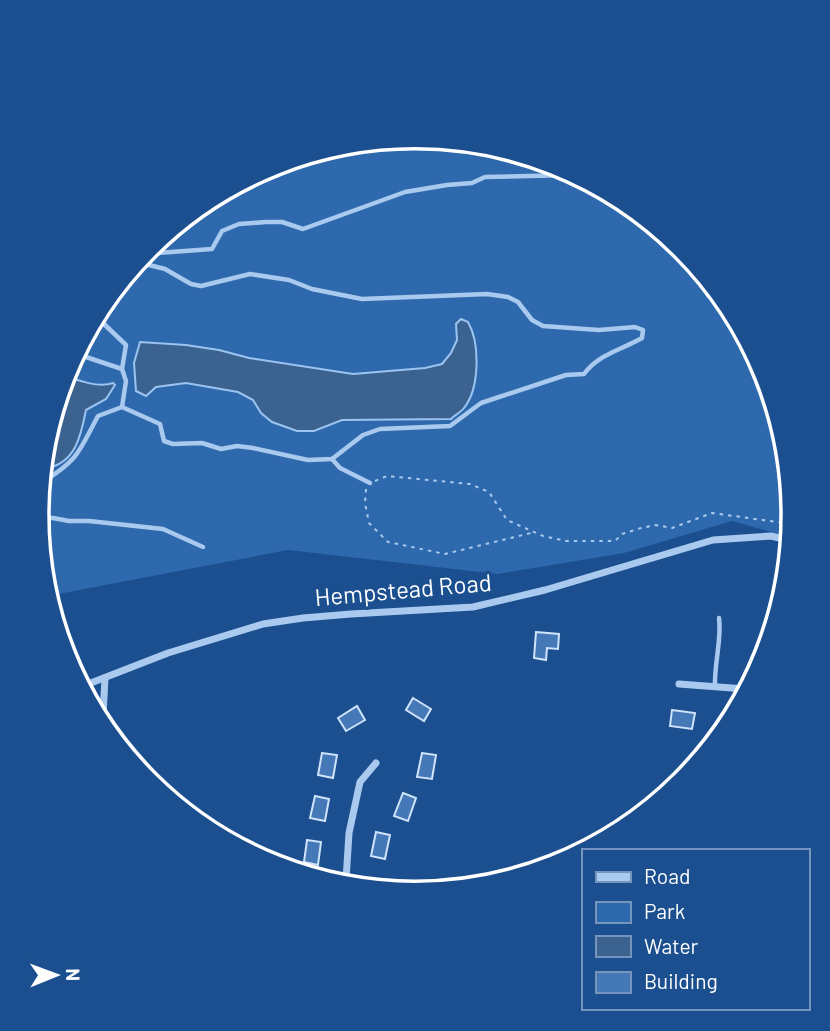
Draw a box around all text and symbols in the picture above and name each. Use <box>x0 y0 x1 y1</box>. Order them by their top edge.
street label: Hempstead Road <box>313 567 493 611</box>
legend <box>582 849 809 1010</box>
text: Road <box>644 863 690 888</box>
text: Park <box>644 898 685 923</box>
text: Water <box>644 933 699 958</box>
north arrow <box>21 940 91 1010</box>
text: N <box>62 968 85 981</box>
text: Building <box>644 968 718 993</box>

